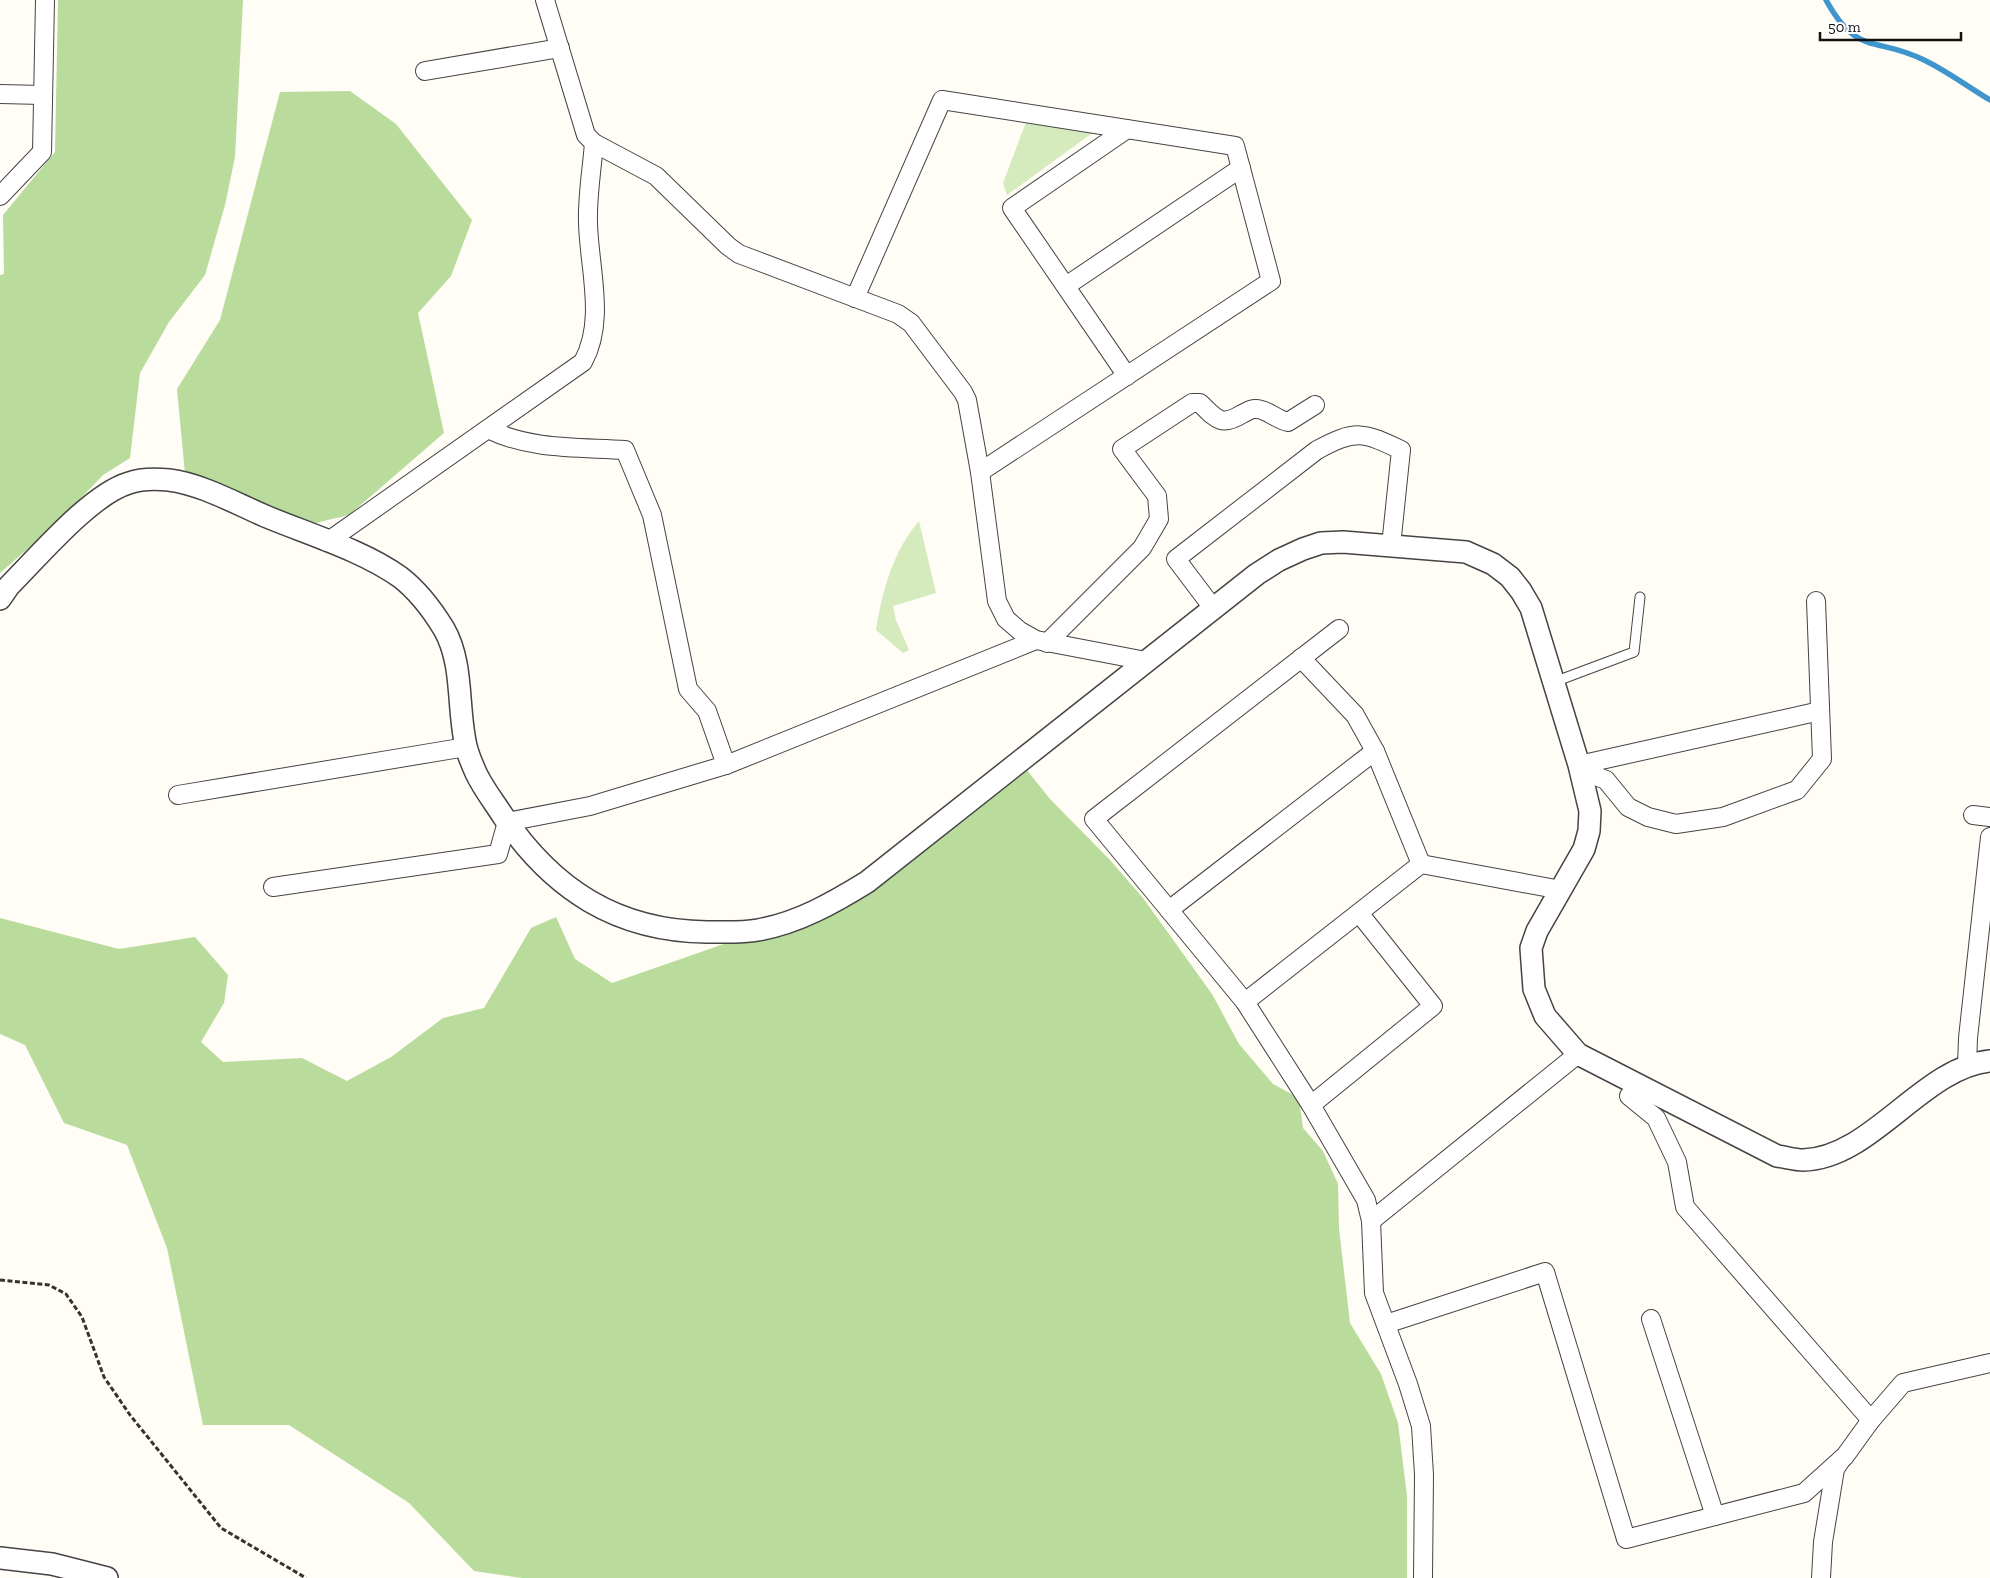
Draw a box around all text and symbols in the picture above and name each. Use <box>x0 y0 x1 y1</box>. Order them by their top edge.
scale bar <box>1820 10 1961 42</box>
text: 50 m <box>1828 18 1861 36</box>

